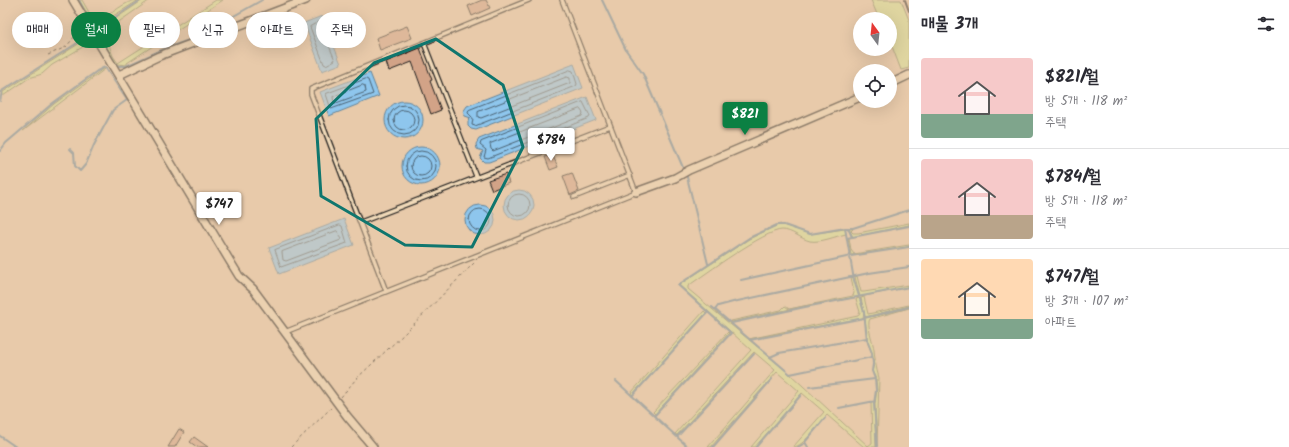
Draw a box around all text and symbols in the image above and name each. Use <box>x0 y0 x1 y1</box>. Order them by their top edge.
text: 매물 3개 <box>921 11 978 38</box>
chip: 매매 <box>12 12 63 48</box>
chip: 월세 <box>71 12 121 48</box>
chip: 필터 <box>129 12 180 48</box>
chip: 신규 <box>188 12 238 48</box>
chip: 아파트 <box>246 12 308 48</box>
chip: 주택 <box>316 12 366 48</box>
north arrow <box>853 12 897 56</box>
map controls <box>853 12 897 108</box>
icon: filters <box>1255 13 1277 35</box>
button: locate <box>853 64 897 108</box>
text: $821/월 <box>1045 64 1099 91</box>
icon: home <box>953 74 1001 122</box>
text: 방 5개 · 118 m² <box>1045 91 1127 112</box>
pin: $821 <box>721 102 769 136</box>
text: $821 <box>732 104 758 125</box>
text: 주택 <box>1045 112 1066 133</box>
pin: $784 <box>527 128 575 162</box>
text: $784 <box>537 130 565 151</box>
text: $784/월 <box>1045 164 1101 191</box>
icon: home <box>953 175 1001 223</box>
text: 방 5개 · 118 m² <box>1045 191 1127 212</box>
pin: $747 <box>195 192 243 226</box>
text: $747 <box>205 194 233 215</box>
text: 주택 <box>1045 212 1066 233</box>
text: $747/월 <box>1045 264 1099 291</box>
icon: home <box>953 275 1001 323</box>
text: 방 3개 · 107 m² <box>1045 291 1128 312</box>
text: 아파트 <box>1045 312 1076 333</box>

